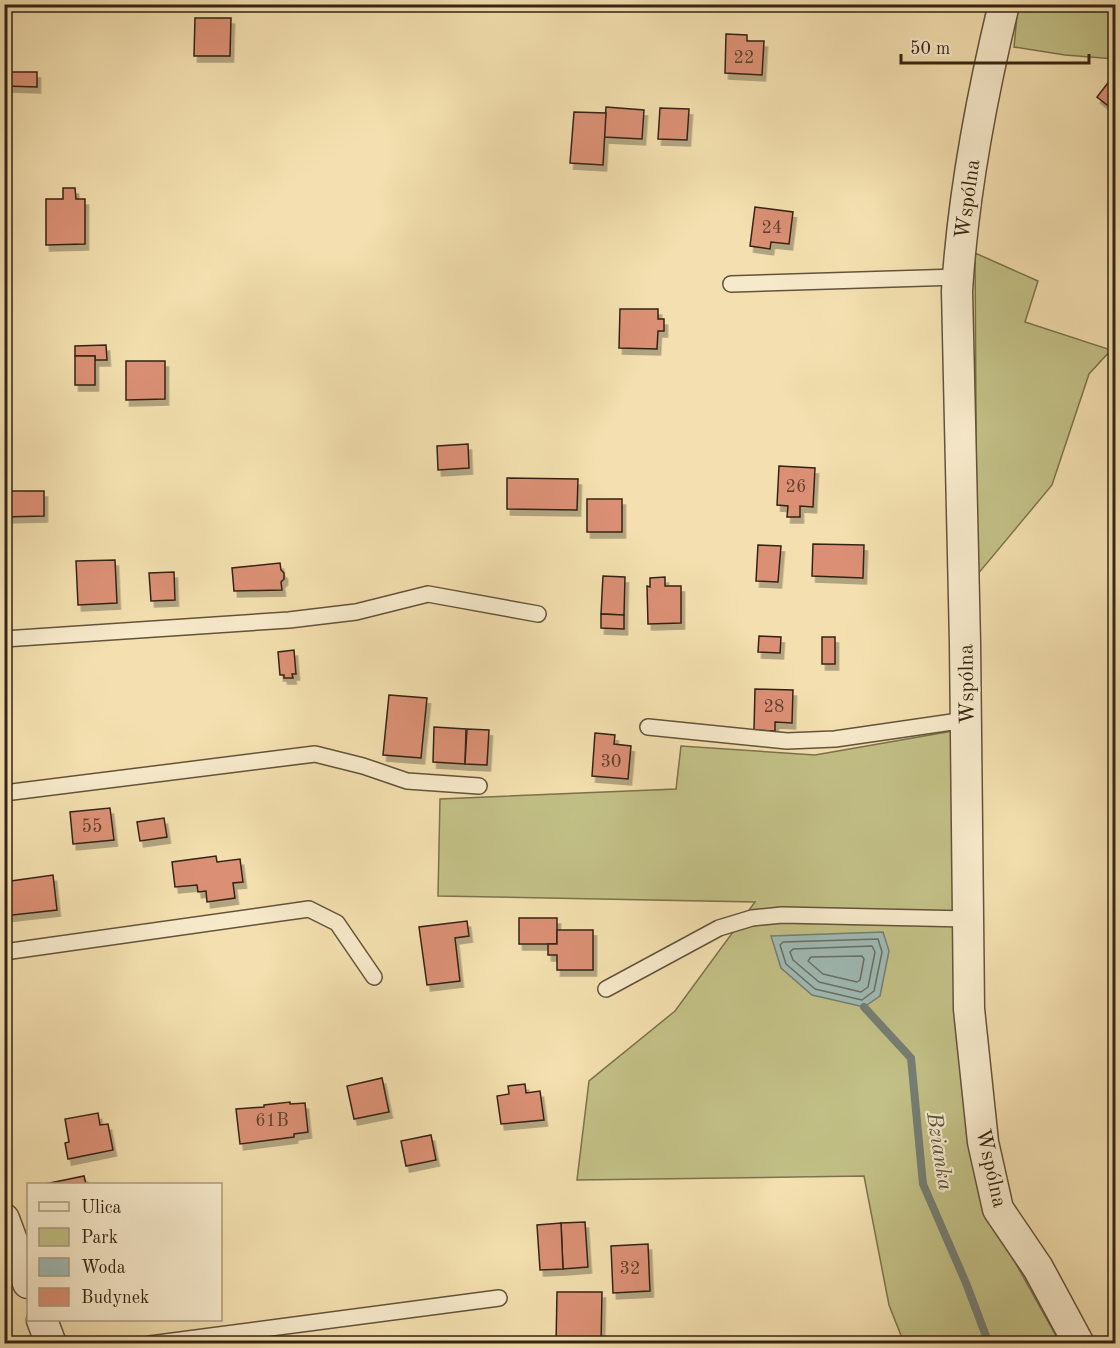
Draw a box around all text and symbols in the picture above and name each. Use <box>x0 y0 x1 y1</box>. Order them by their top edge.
scale bar <box>901 27 1088 65</box>
text: 50 m <box>910 40 950 58</box>
house number: 22 <box>734 49 754 67</box>
street label: Wspólna <box>953 158 984 240</box>
house number: 24 <box>762 219 782 237</box>
house number: 26 <box>786 478 806 496</box>
street label: Wspólna <box>956 644 979 724</box>
house number: 28 <box>764 698 784 716</box>
house number: 30 <box>601 753 621 771</box>
house number: 55 <box>82 818 102 836</box>
water label: Bzianka <box>922 1110 956 1192</box>
house number: 61B <box>255 1112 289 1130</box>
street label: Wspólna <box>971 1127 1010 1210</box>
legend <box>27 1183 222 1321</box>
text: Ulica <box>81 1199 122 1217</box>
text: Park <box>81 1229 118 1247</box>
text: Woda <box>81 1259 126 1277</box>
house number: 32 <box>620 1260 640 1278</box>
text: Budynek <box>81 1289 149 1307</box>

